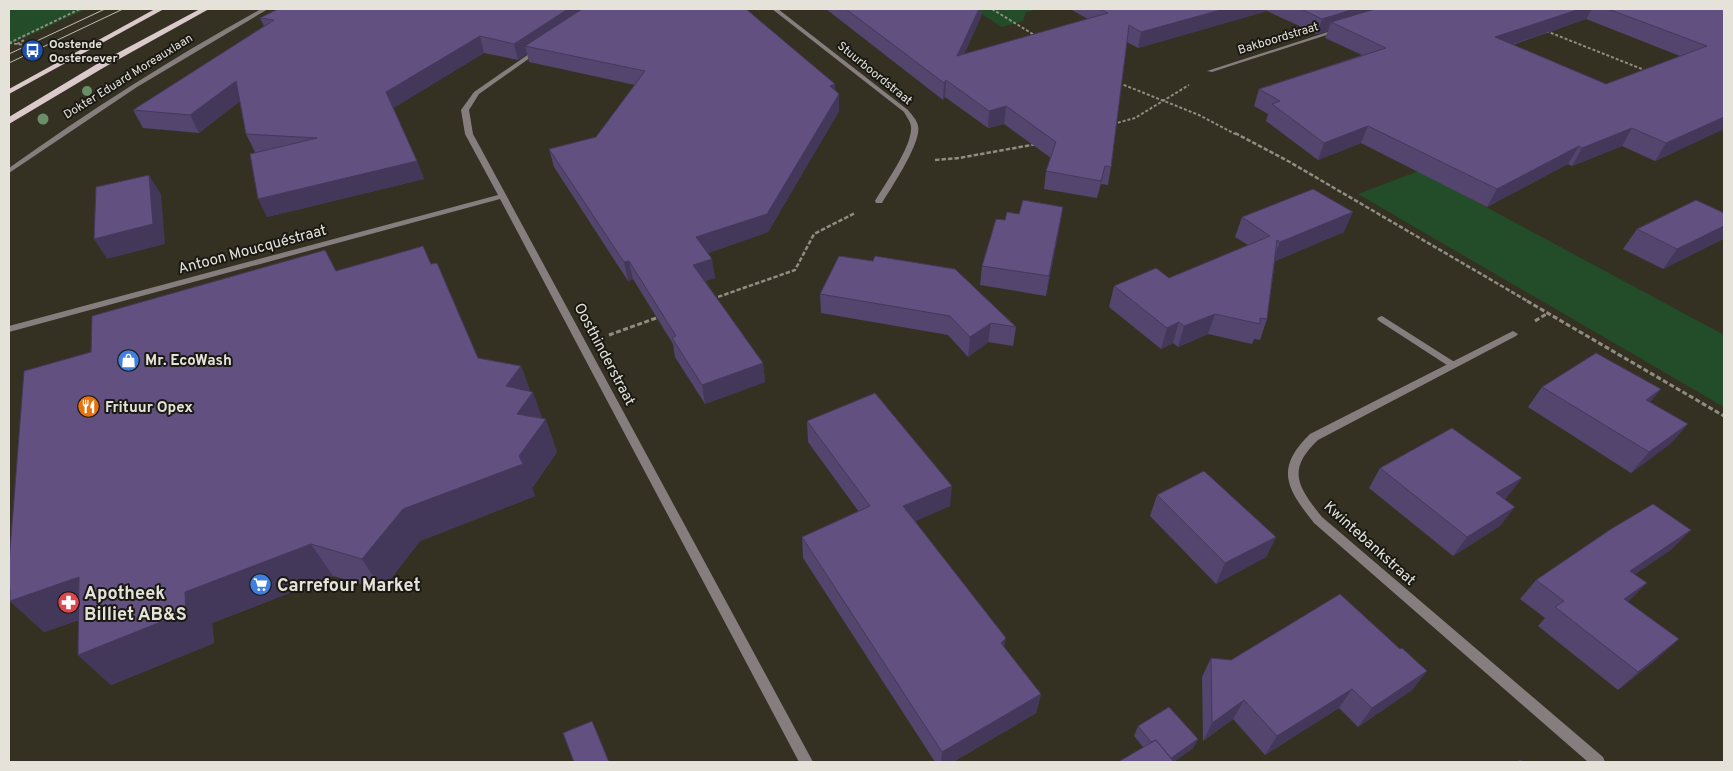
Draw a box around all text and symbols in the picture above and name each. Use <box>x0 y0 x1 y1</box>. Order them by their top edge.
street label: Bakboordstraat <box>1236 19 1320 59</box>
street label: Dokter Eduard Moreauxlaan <box>61 30 196 123</box>
place label: Oostende Oosteroever <box>49 37 118 67</box>
bus stop icon: Oostende Oosteroever <box>21 39 45 63</box>
street label: Stuurboordstraat <box>834 39 915 109</box>
street label: Antoon Moucquéstraat <box>176 221 329 279</box>
street label: Oosthinderstraat <box>569 300 639 409</box>
shop icon: Mr. EcoWash <box>117 348 141 372</box>
place label: Mr. EcoWash <box>145 352 232 371</box>
restaurant icon: Frituur Opex <box>77 395 101 419</box>
place label: Frituur Opex <box>105 399 193 418</box>
street label: Kwintebankstraat <box>1319 498 1419 590</box>
supermarket icon: Carrefour Market <box>249 573 273 597</box>
place label: Carrefour Market <box>277 575 421 598</box>
place label: Apotheek Billiet AB&S <box>84 583 187 627</box>
pharmacy icon: Apotheek Billiet AB&S <box>56 591 80 615</box>

